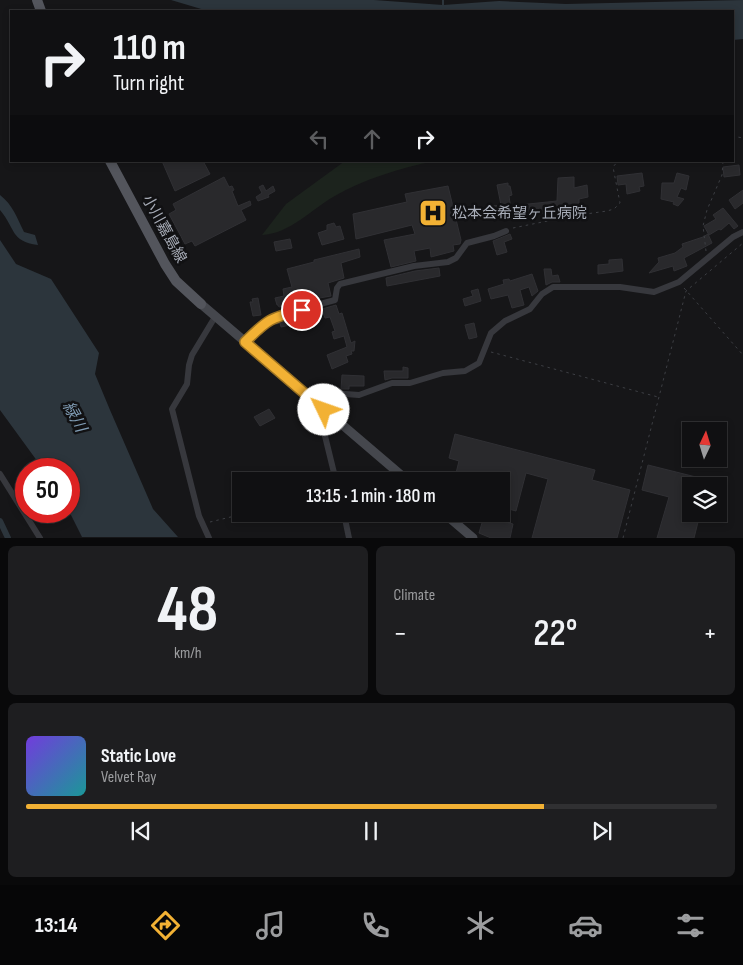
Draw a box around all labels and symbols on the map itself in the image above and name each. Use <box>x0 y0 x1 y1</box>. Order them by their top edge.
street label: 小川嘉島線 <box>138 192 190 266</box>
hospital icon: 松本会希望ヶ丘病院 <box>418 198 448 228</box>
place label: 松本会希望ヶ丘病院 <box>452 204 587 223</box>
pin <box>281 289 323 331</box>
position arrow <box>297 383 349 435</box>
water label: 緑川 <box>58 398 91 437</box>
north arrow <box>682 422 728 468</box>
speed limit sign: 50 <box>15 458 80 523</box>

